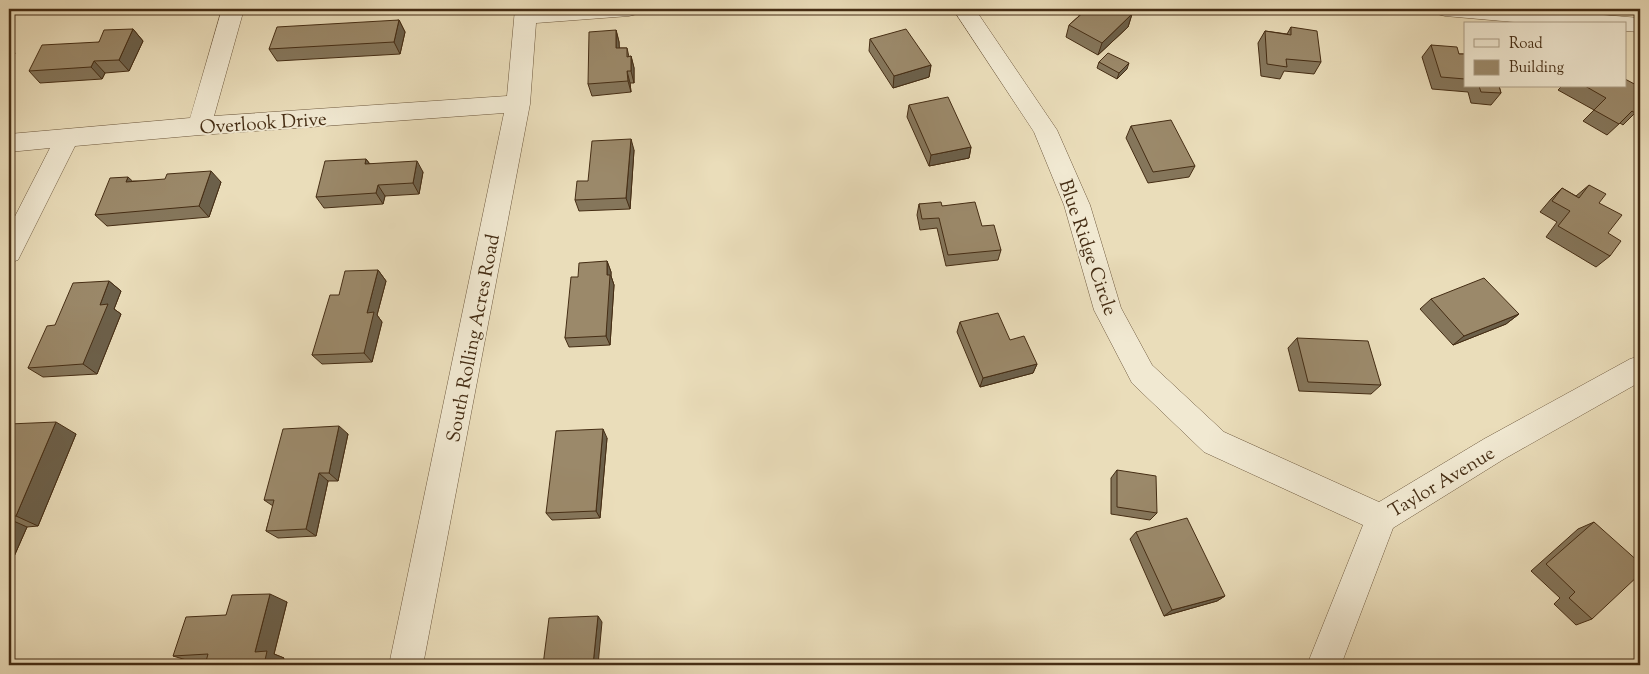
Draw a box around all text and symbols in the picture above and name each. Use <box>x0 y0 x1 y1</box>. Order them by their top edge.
legend <box>1464 22 1626 88</box>
text: Road <box>1509 34 1543 55</box>
text: Building <box>1509 58 1564 79</box>
street label: Overlook Drive <box>199 107 328 142</box>
street label: Blue Ridge Circle <box>1051 176 1123 320</box>
street label: South Rolling Acres Road <box>441 232 508 445</box>
street label: Taylor Avenue <box>1384 441 1501 526</box>

